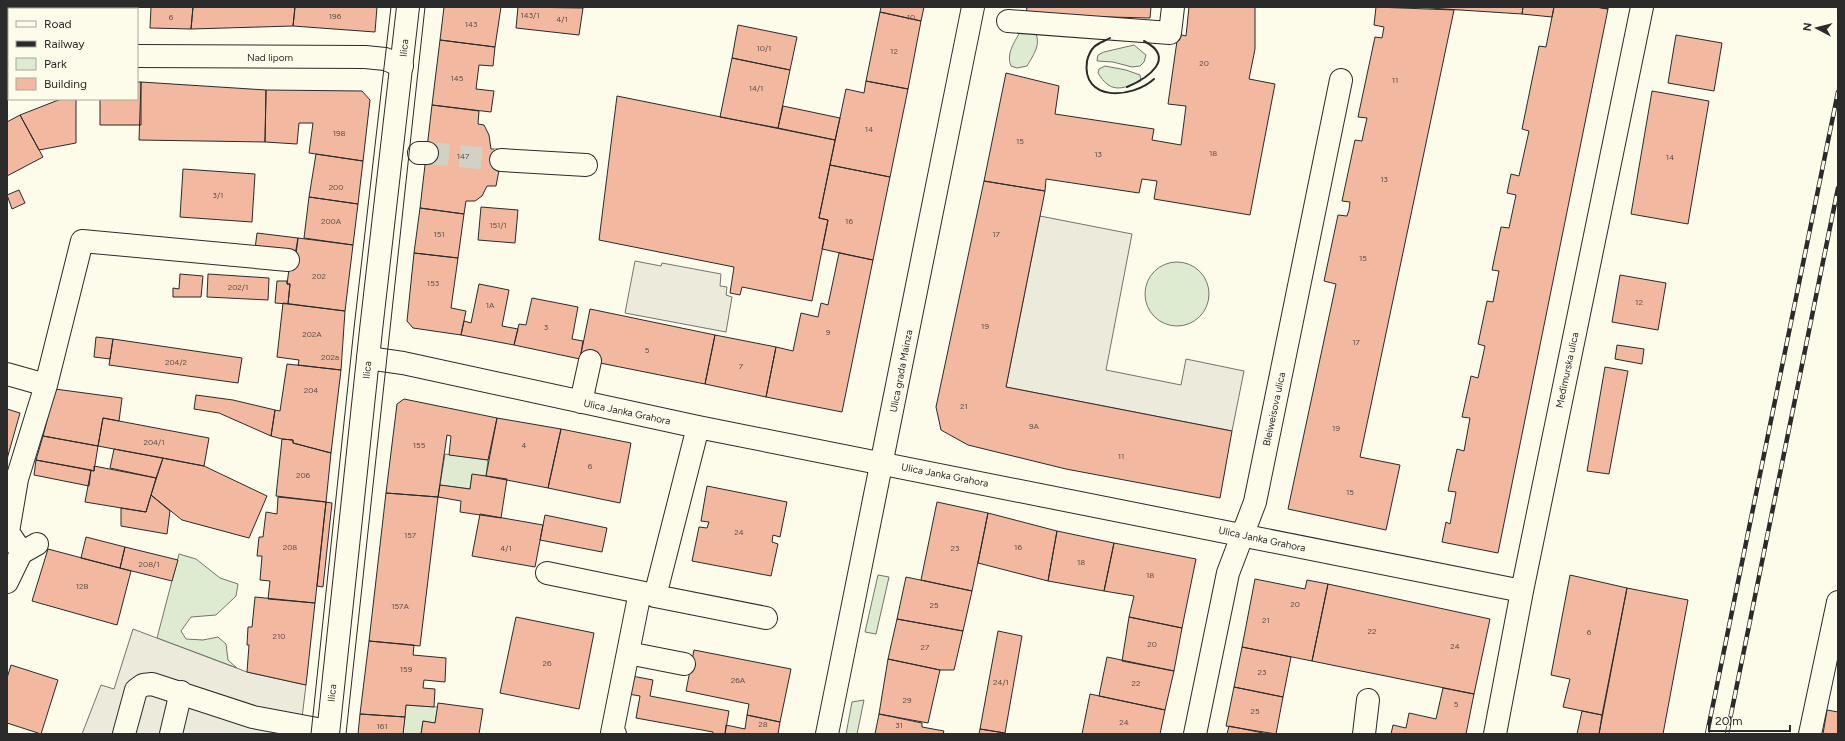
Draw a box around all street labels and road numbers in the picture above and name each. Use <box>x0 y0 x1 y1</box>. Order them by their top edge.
street label: Ilica <box>397 38 411 58</box>
street label: Nad lipom <box>247 51 293 64</box>
street label: Ulica grada Mainza <box>887 329 915 413</box>
street label: Međimurska ulica <box>1553 331 1581 409</box>
street label: Ilica <box>360 360 374 380</box>
street label: Bleiweisova ulica <box>1260 371 1288 447</box>
street label: Ulica Janka Grahora <box>582 396 672 428</box>
street label: Ulica Janka Grahora <box>900 460 990 490</box>
street label: Ulica Janka Grahora <box>1217 523 1307 555</box>
street label: Ilica <box>325 683 339 703</box>

